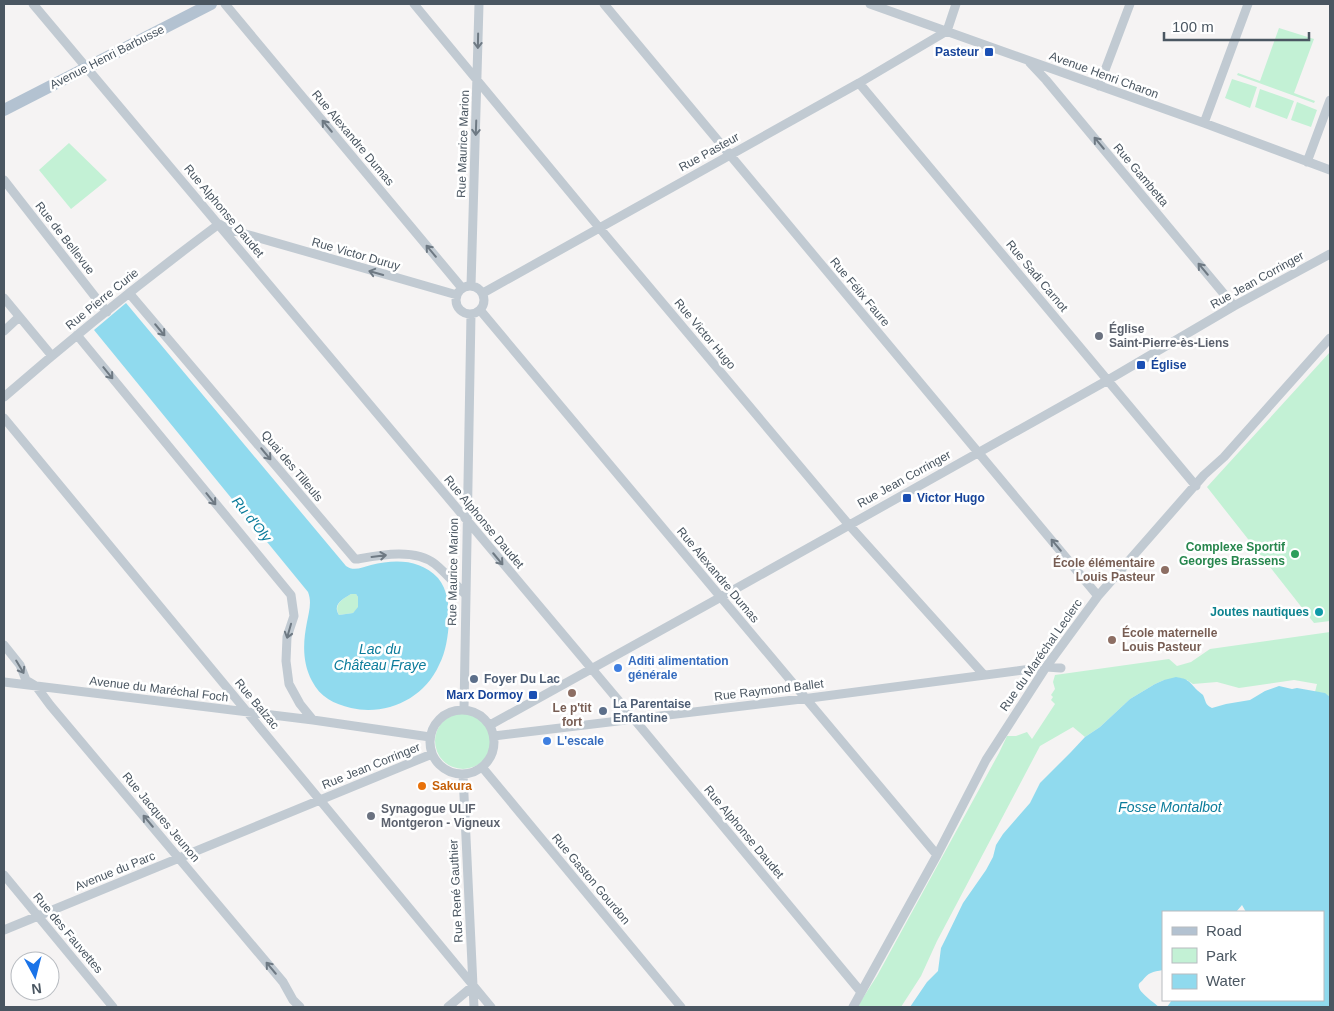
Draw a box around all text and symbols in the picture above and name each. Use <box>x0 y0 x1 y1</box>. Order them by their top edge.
scale bar <box>1164 10 1309 42</box>
text: 100 m <box>1172 18 1214 35</box>
street label: Avenue Henri Barbusse <box>47 22 167 92</box>
one-way arrow <box>473 33 483 49</box>
place label: Pasteur <box>935 45 979 59</box>
marker: Pasteur <box>983 46 995 58</box>
street label: Avenue Henri Charon <box>1047 49 1161 101</box>
street label: Rue Alexandre Dumas <box>309 88 397 188</box>
street label: Rue Maurice Marion <box>454 90 472 198</box>
one-way arrow <box>321 120 332 133</box>
one-way arrow <box>471 120 481 136</box>
street label: Rue Pasteur <box>676 130 742 174</box>
one-way arrow <box>1094 137 1105 150</box>
street label: Rue Gambetta <box>1111 141 1172 210</box>
street label: Rue Alphonse Daudet <box>181 162 267 261</box>
street label: Rue de Bellevue <box>32 199 98 277</box>
street label: Rue Victor Duruy <box>310 235 402 273</box>
street label: Rue Sadi Carnot <box>1003 238 1071 315</box>
one-way arrow <box>425 244 437 257</box>
street label: Rue Jean Corringer <box>1208 248 1306 312</box>
street label: Rue Félix Faure <box>827 255 893 329</box>
one-way arrow <box>1197 262 1209 275</box>
street label: Rue Pierre Curie <box>63 265 141 333</box>
one-way arrow <box>369 267 385 277</box>
street label: Rue Victor Hugo <box>671 296 739 372</box>
place label: Église Saint-Pierre-ès-Liens <box>1109 321 1229 350</box>
one-way arrow <box>155 324 166 337</box>
marker: Église Saint-Pierre-ès-Liens <box>1093 330 1105 342</box>
place label: Église <box>1151 357 1187 372</box>
marker: Église <box>1135 359 1147 371</box>
one-way arrow <box>103 366 114 379</box>
street label: Quai des Tilleuls <box>258 428 326 504</box>
one-way arrow <box>260 447 271 460</box>
street label: Rue Jean Corringer <box>855 447 953 511</box>
street label: Rue Alphonse Daudet <box>441 473 527 572</box>
place label: Victor Hugo <box>917 491 985 505</box>
one-way arrow <box>206 492 217 505</box>
marker: Victor Hugo <box>901 492 913 504</box>
water label: Ru d'Oly <box>229 493 276 545</box>
street label: Rue Maurice Marion <box>445 518 461 626</box>
street label: Rue Alexandre Dumas <box>674 525 762 625</box>
one-way arrow <box>1050 539 1061 552</box>
place label: Complexe Sportif Georges Brassens <box>1179 540 1286 568</box>
marker: Complexe Sportif Georges Brassens <box>1289 548 1301 560</box>
one-way arrow <box>371 551 387 561</box>
one-way arrow <box>493 552 504 565</box>
place label: École élémentaire Louis Pasteur <box>1053 555 1155 584</box>
marker: École élémentaire Louis Pasteur <box>1159 564 1171 576</box>
street label: Rue du Maréchal Leclerc <box>997 596 1085 714</box>
place label: Joutes nautiques <box>1210 605 1309 619</box>
marker: Joutes nautiques <box>1313 606 1325 618</box>
one-way arrow <box>284 623 294 639</box>
place label: École maternelle Louis Pasteur <box>1122 625 1218 654</box>
marker: École maternelle Louis Pasteur <box>1106 634 1118 646</box>
water label: Lac du Château Fraye <box>334 641 427 673</box>
place label: Aditi alimentation générale <box>628 654 729 682</box>
one-way arrow <box>15 659 25 673</box>
marker: Aditi alimentation générale <box>612 662 624 674</box>
place label: Foyer Du Lac <box>484 672 560 686</box>
marker: Foyer Du Lac <box>468 673 480 685</box>
street label: Avenue du Maréchal Foch <box>89 674 229 704</box>
street label: Rue Balzac <box>232 676 282 732</box>
street label: Rue Raymond Ballet <box>714 676 825 704</box>
marker: Le p'tit fort <box>566 687 578 699</box>
place label: Marx Dormoy <box>446 688 523 702</box>
marker: Marx Dormoy <box>527 689 539 701</box>
place label: La Parentaise Enfantine <box>613 697 691 725</box>
place label: Le p'tit fort <box>553 701 591 729</box>
marker: La Parentaise Enfantine <box>597 705 609 717</box>
place label: L'escale <box>557 734 604 748</box>
marker: L'escale <box>541 735 553 747</box>
street label: Rue Jean Corringer <box>320 740 422 792</box>
street label: Rue Jacques Jeunon <box>119 769 203 865</box>
place label: Sakura <box>432 779 472 793</box>
marker: Sakura <box>416 780 428 792</box>
street label: Rue Alphonse Daudet <box>701 783 787 882</box>
water label: Fosse Montalbot <box>1118 799 1223 815</box>
place label: Synagogue ULIF Montgeron - Vigneux <box>381 802 500 830</box>
marker: Synagogue ULIF Montgeron - Vigneux <box>365 810 377 822</box>
one-way arrow <box>142 814 154 827</box>
street label: Rue Gaston Gourdon <box>549 831 633 927</box>
street label: Rue René Gauthier <box>446 839 466 943</box>
street label: Avenue du Parc <box>73 849 157 893</box>
street label: Rue des Fauvettes <box>30 890 106 976</box>
legend <box>1162 911 1324 1001</box>
text: Road <box>1206 922 1242 939</box>
text: Park <box>1206 947 1237 964</box>
north arrow <box>10 951 60 1001</box>
one-way arrow <box>266 962 277 975</box>
text: Water <box>1206 972 1245 989</box>
text: N <box>31 980 43 997</box>

